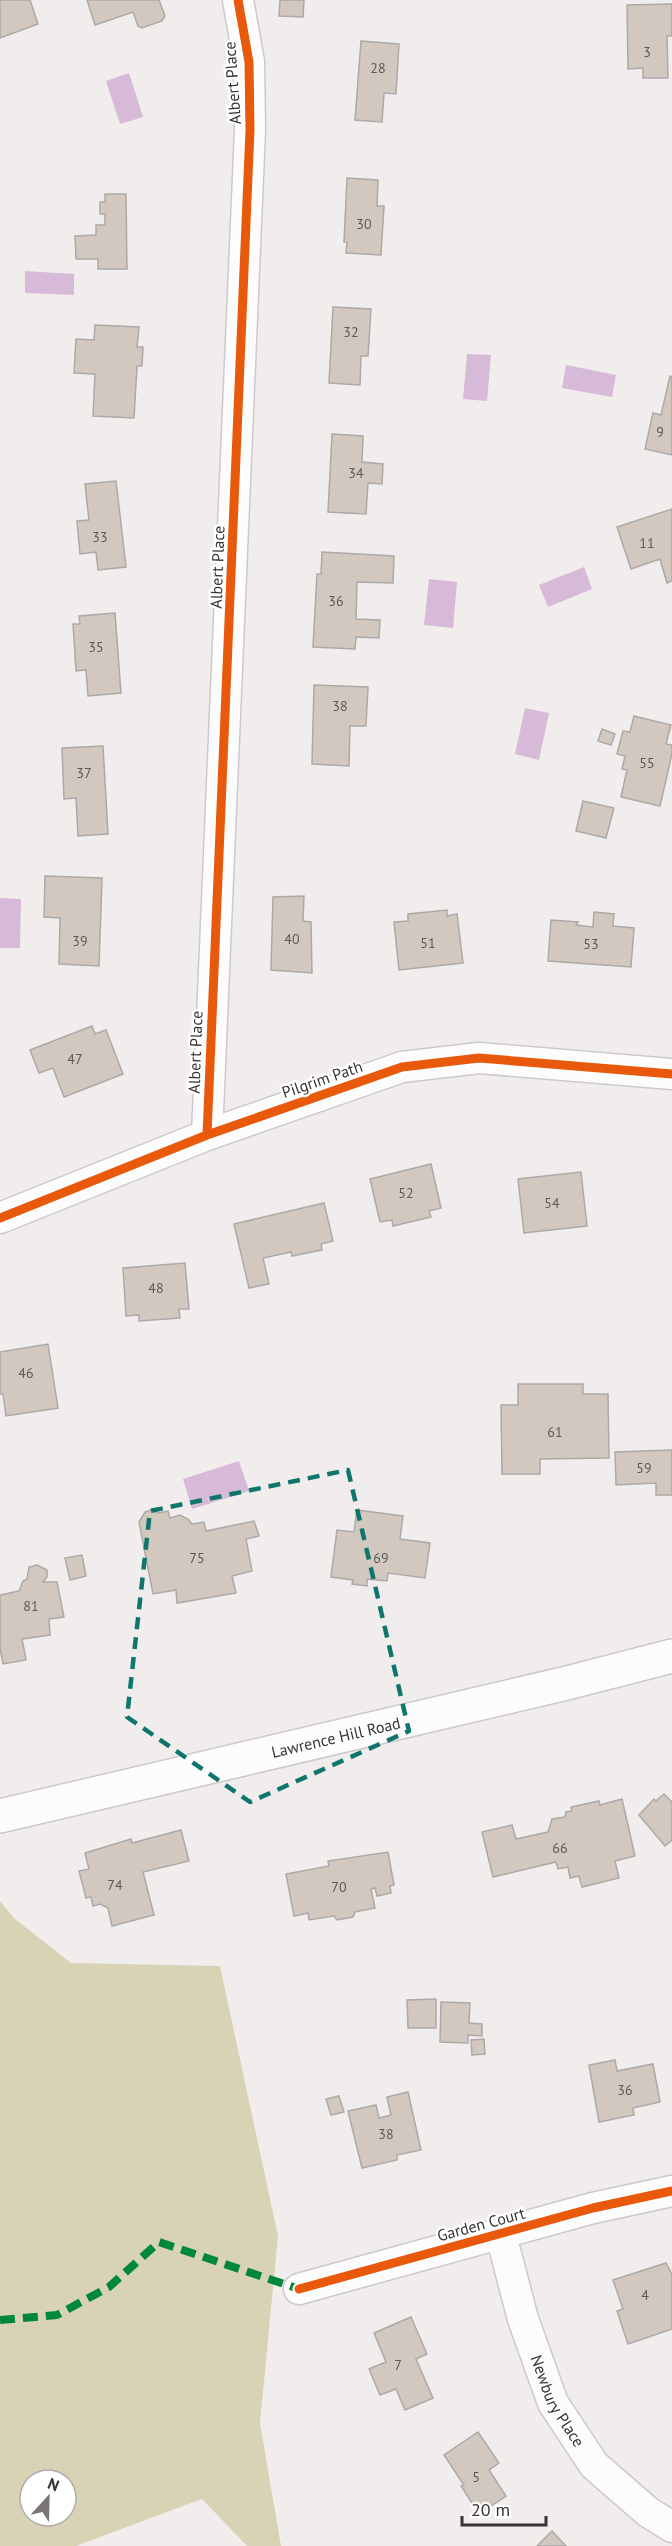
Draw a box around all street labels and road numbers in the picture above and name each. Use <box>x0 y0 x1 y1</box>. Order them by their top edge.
street label: Albert Place <box>219 41 245 125</box>
street label: Albert Place <box>206 525 228 609</box>
street label: Albert Place <box>184 1010 206 1094</box>
street label: Pilgrim Path <box>279 1056 365 1102</box>
street label: Lawrence Hill Road <box>269 1712 402 1762</box>
street label: Garden Court <box>435 2203 528 2245</box>
street label: Newbury Place <box>527 2352 589 2451</box>

